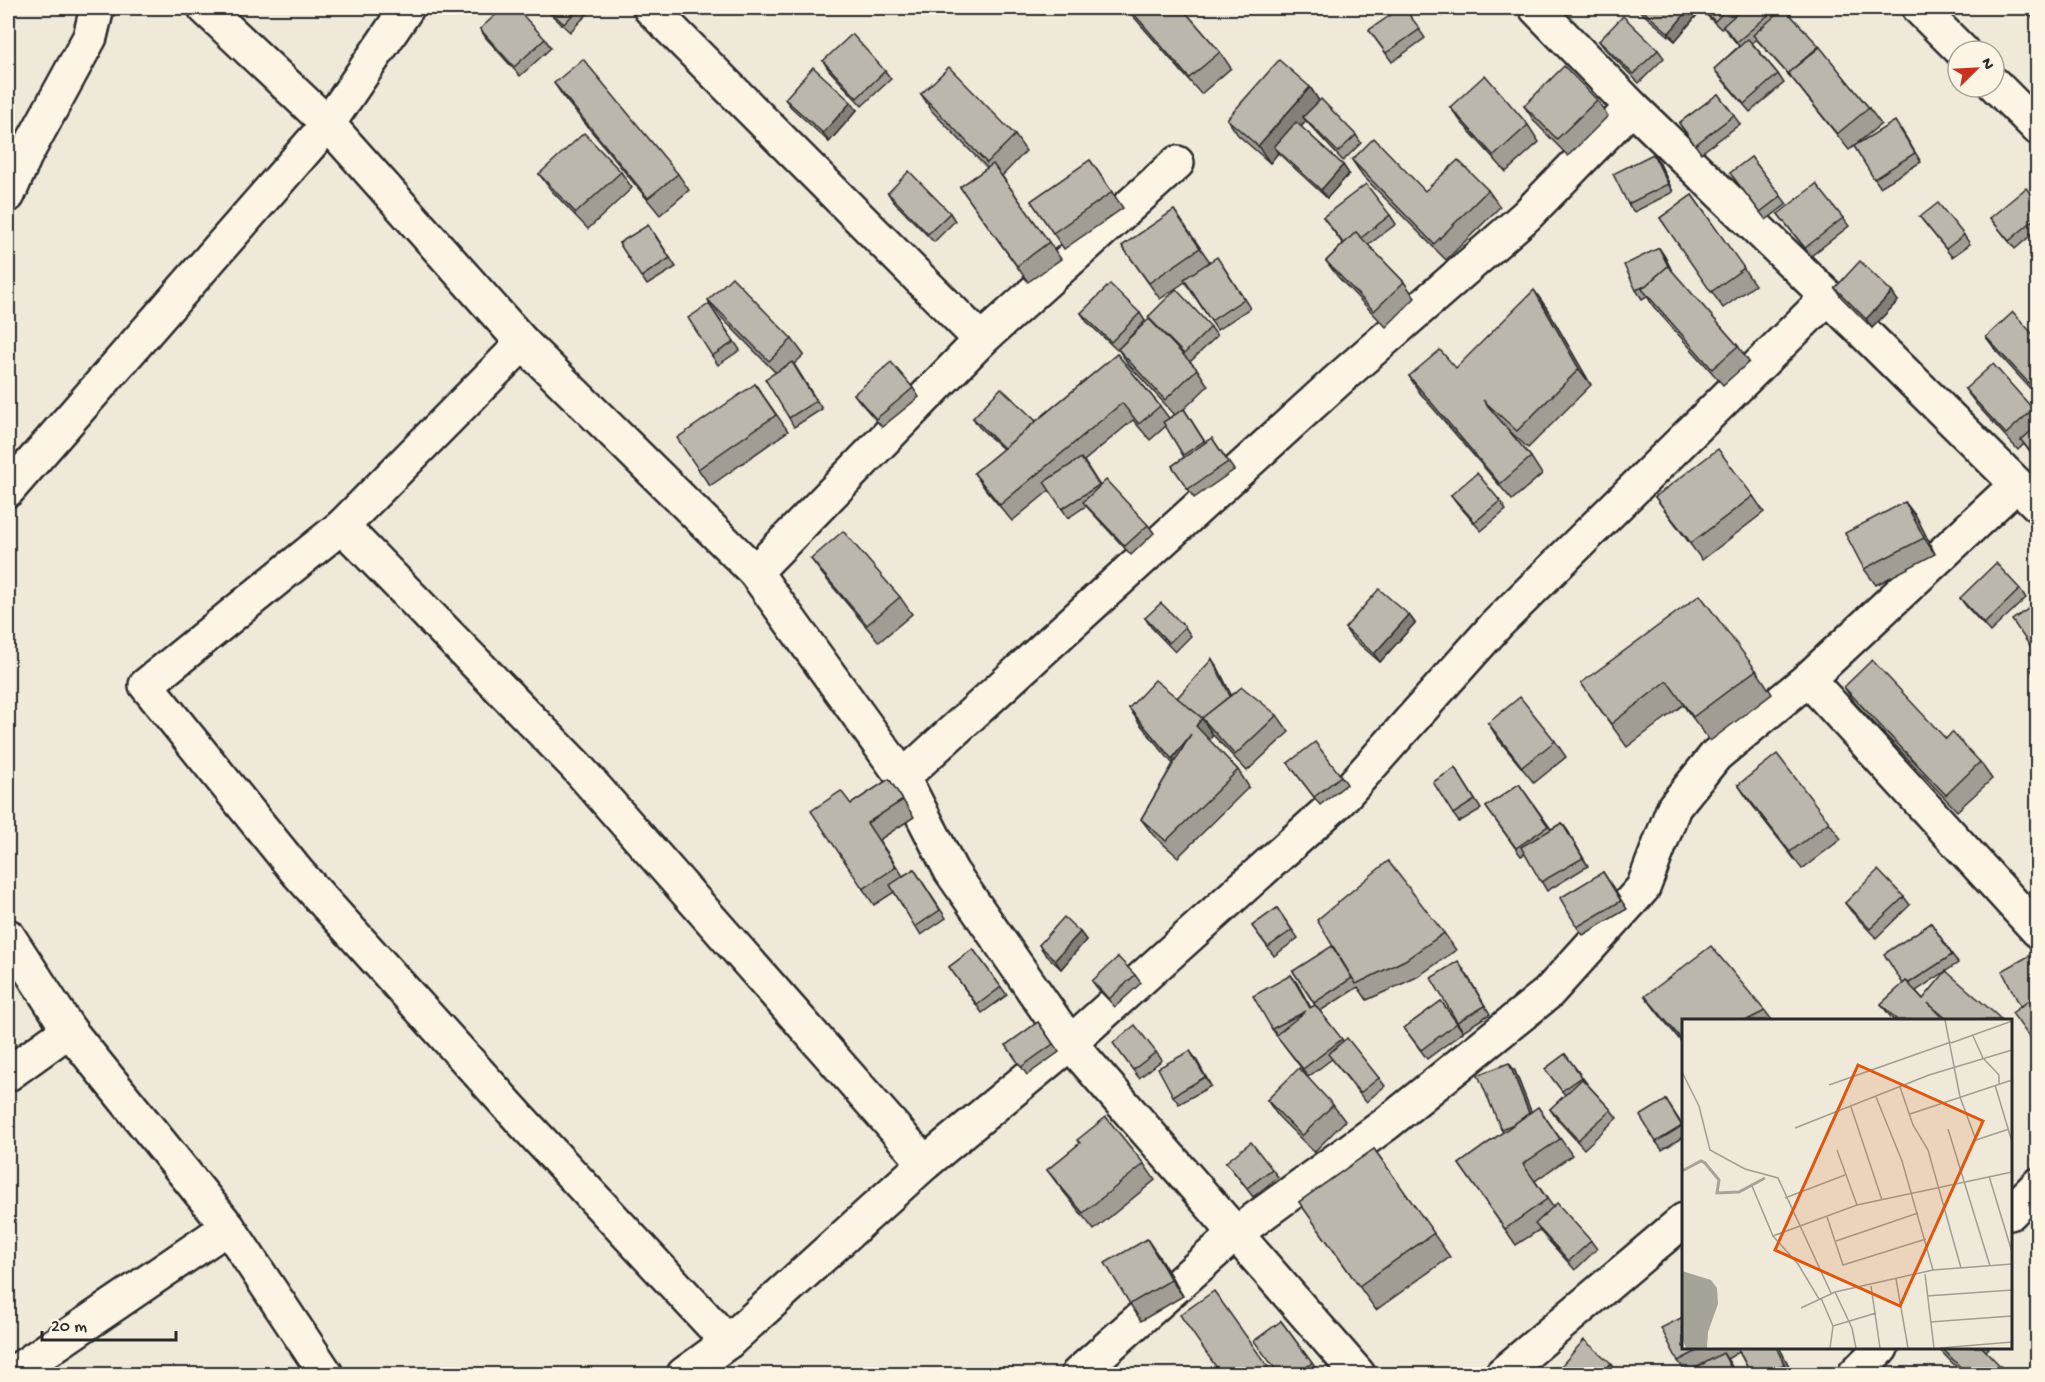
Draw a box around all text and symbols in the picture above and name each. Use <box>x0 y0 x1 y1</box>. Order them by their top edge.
north arrow <box>1946 39 2006 99</box>
text: N <box>1976 56 1998 73</box>
inset map <box>1682 1019 2012 1349</box>
scale bar <box>42 1304 176 1342</box>
text: 20 m <box>51 1317 87 1338</box>

